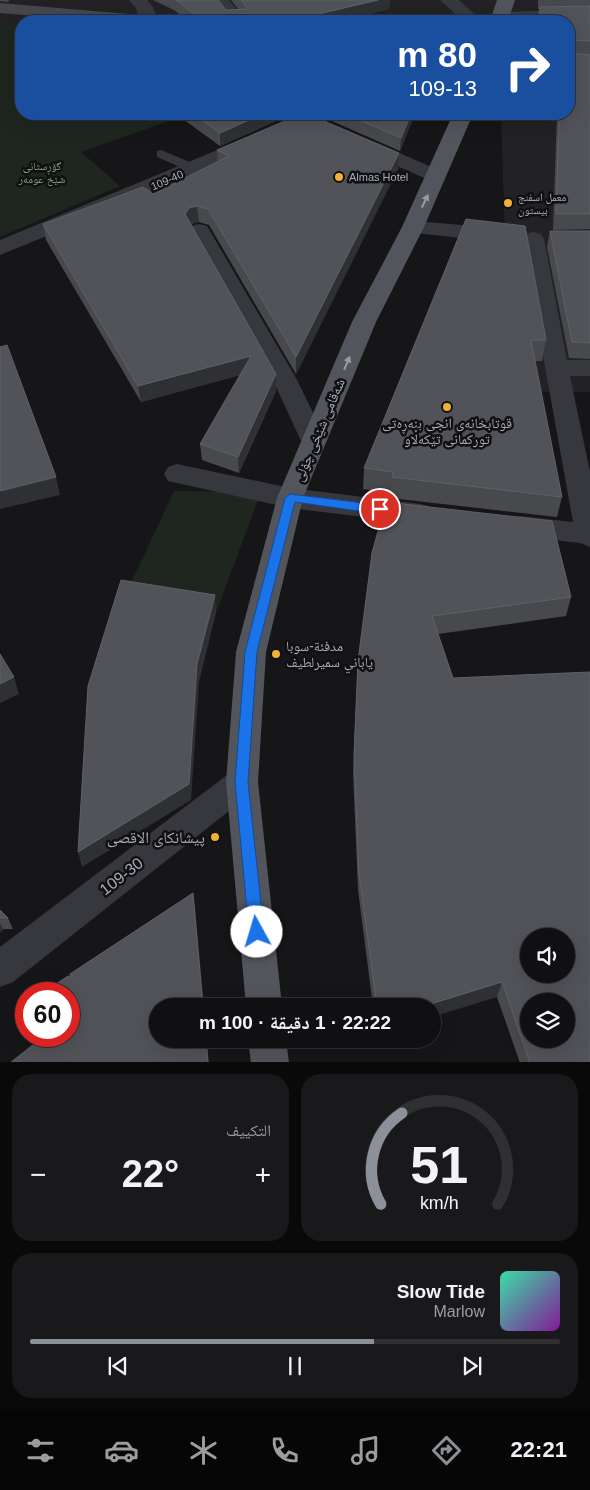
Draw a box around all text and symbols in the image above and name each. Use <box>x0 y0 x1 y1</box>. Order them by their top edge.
text: 80 m <box>397 35 477 74</box>
icon: right <box>495 35 560 100</box>
text: 109-13 <box>408 76 477 101</box>
park label: گۆڕستانی شێخ عومەر <box>18 160 65 186</box>
street label: 109-40 <box>149 168 185 192</box>
marker: Almas Hotel <box>333 171 345 183</box>
place label: Almas Hotel <box>349 171 408 183</box>
place label: معمل اسفنج بيستون <box>518 191 566 217</box>
one-way arrow <box>420 193 429 208</box>
marker: معمل اسفنج بيستون <box>502 197 514 209</box>
one-way arrow <box>343 356 351 370</box>
street label: شەقامی شێخی چۆلی <box>290 376 349 484</box>
marker: قوتابخانەی انجی بنەڕەتی تورکمانی تێکەڵاو <box>441 401 453 413</box>
place label: قوتابخانەی انجی بنەڕەتی تورکمانی تێکەڵاو <box>382 415 512 448</box>
pin <box>359 488 401 530</box>
icon: arrive <box>366 495 394 523</box>
place label: مدفئة-سوبا ياباني سميرلطيف <box>286 638 373 674</box>
marker: مدفئة-سوبا ياباني سميرلطيف <box>270 648 282 660</box>
place label: پيشانكاى الاقصى <box>107 829 205 848</box>
marker: پيشانكاى الاقصى <box>209 831 221 843</box>
street label: 109-30 <box>96 854 146 898</box>
position arrow <box>230 905 282 957</box>
map controls <box>520 928 575 1048</box>
button: sound <box>520 928 575 983</box>
speed limit sign: 60 <box>15 982 80 1047</box>
button: layers <box>520 993 575 1048</box>
text: 22:22 · 1 دقيقة · 100 m <box>199 1012 391 1033</box>
text: التكييف <box>226 1122 271 1139</box>
text: 51 <box>411 1136 468 1194</box>
text: 22° <box>122 1153 179 1195</box>
text: − <box>30 1159 46 1190</box>
text: + <box>255 1159 271 1190</box>
text: km/h <box>420 1193 459 1213</box>
text: Slow Tide <box>397 1281 485 1302</box>
text: Marlow <box>433 1303 485 1320</box>
icon: previous <box>104 1352 132 1380</box>
icon: pause <box>281 1352 309 1380</box>
icon: next <box>458 1352 486 1380</box>
icon: filters <box>23 1433 58 1468</box>
icon: car <box>104 1433 139 1468</box>
icon: climate <box>186 1433 221 1468</box>
icon: phone <box>267 1433 302 1468</box>
icon: music <box>348 1433 383 1468</box>
icon: directions <box>429 1433 464 1468</box>
text: 22:21 <box>511 1437 567 1462</box>

